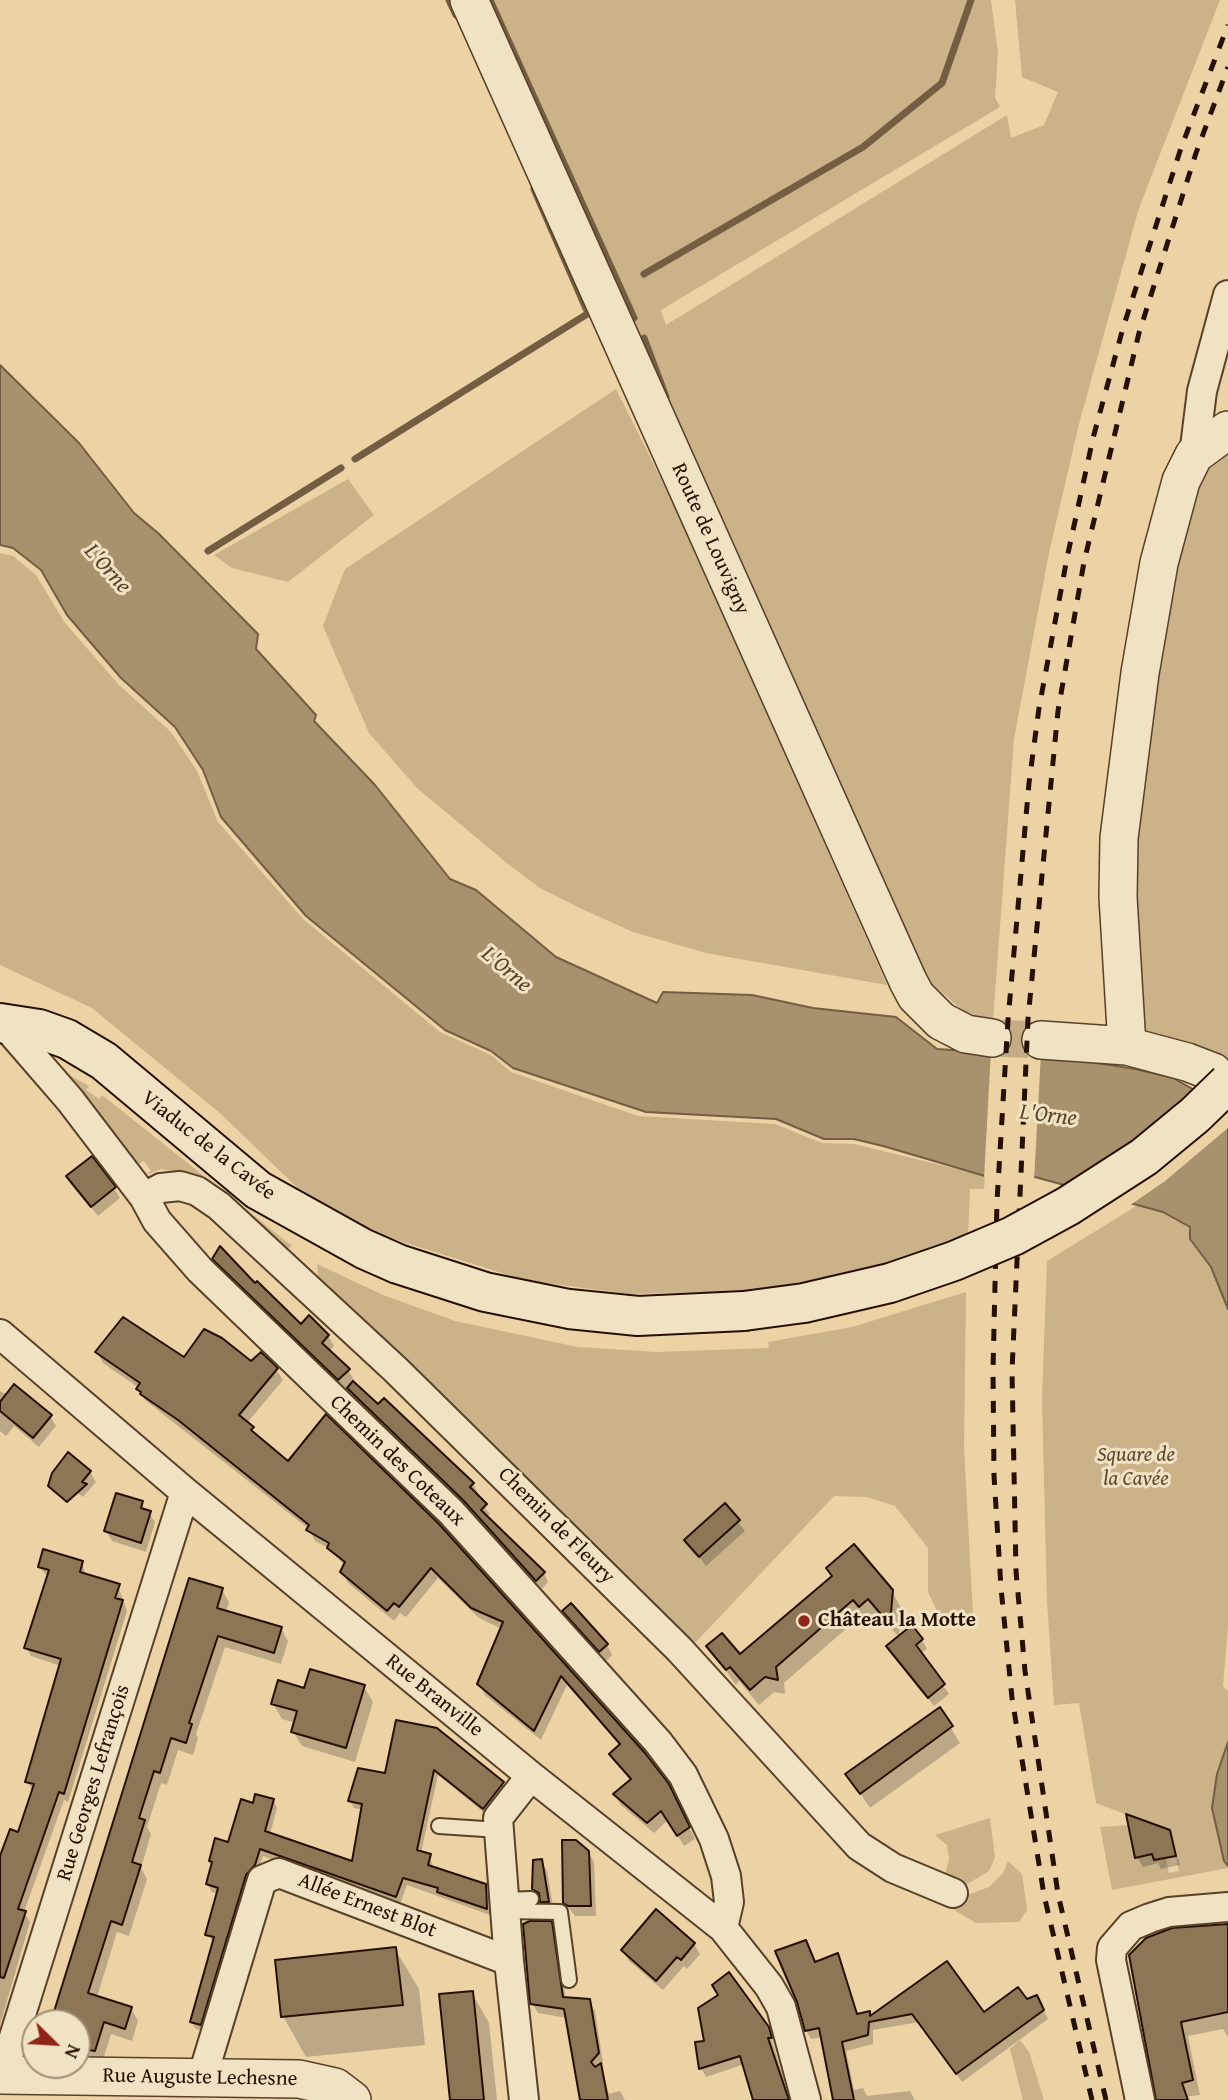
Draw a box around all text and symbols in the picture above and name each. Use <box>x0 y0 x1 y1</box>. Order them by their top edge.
street label: Route de Louvigny <box>665 459 755 619</box>
water label: L'Orne <box>77 538 137 600</box>
water label: L'Orne <box>475 941 537 999</box>
street label: Viaduc de la Cavée <box>136 1086 280 1206</box>
water label: L'Orne <box>1018 1099 1078 1133</box>
street label: Chemin des Coteaux <box>324 1390 470 1532</box>
park label: Square de la Cavée <box>1097 1443 1175 1493</box>
street label: Chemin de Fleury <box>492 1462 620 1590</box>
place label: Château la Motte <box>818 1608 976 1634</box>
marker: Château la Motte <box>796 1613 812 1629</box>
street label: Rue Branville <box>380 1649 488 1743</box>
street label: Rue Georges Lefrançois <box>52 1682 136 1884</box>
street label: Allée Ernest Blot <box>294 1868 440 1944</box>
north arrow <box>21 2009 91 2079</box>
text: N <box>58 2040 89 2063</box>
street label: Rue Auguste Lechesne <box>102 2064 298 2092</box>

